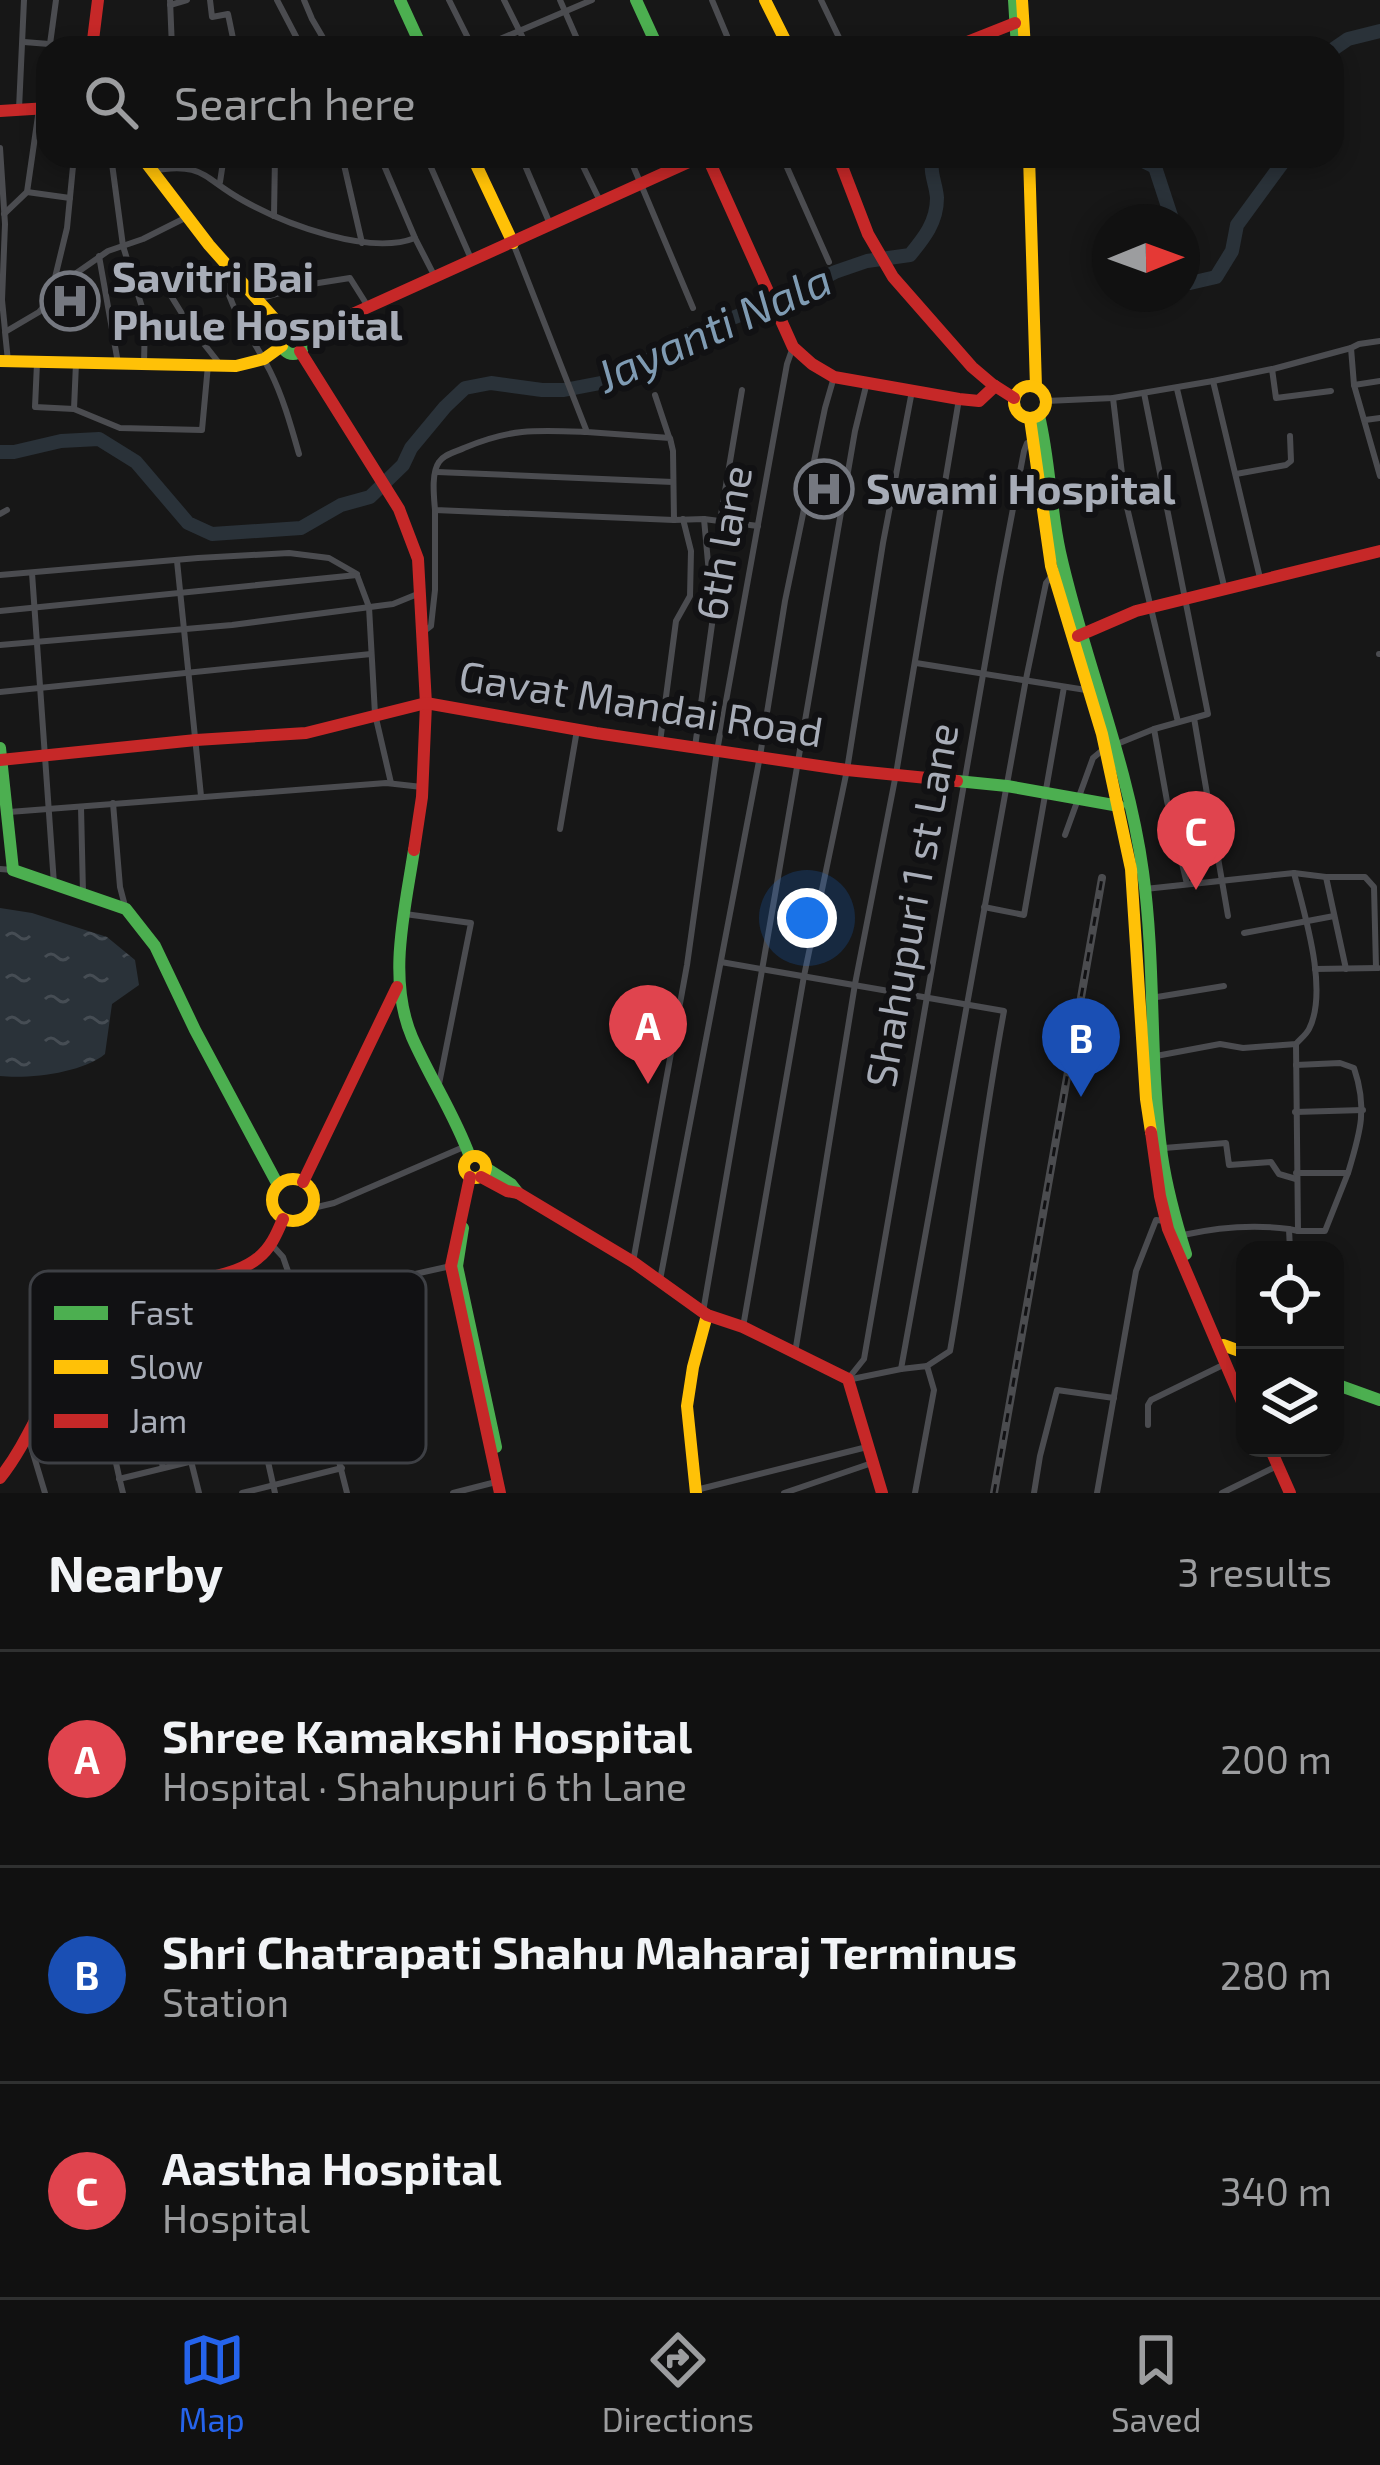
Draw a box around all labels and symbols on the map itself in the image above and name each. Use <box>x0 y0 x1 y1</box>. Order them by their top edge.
north arrow <box>1092 204 1200 312</box>
place label: Savitri Bai Phule Hospital <box>112 250 403 348</box>
water label: Jayanti Nala <box>586 250 839 403</box>
hospital icon: Savitri Bai Phule Hospital <box>39 270 101 332</box>
hospital icon: Swami Hospital <box>793 458 855 520</box>
street label: 6th lane <box>684 461 760 624</box>
place label: Swami Hospital <box>866 462 1176 512</box>
street label: Gavat Mandai Road <box>456 649 827 755</box>
street label: Shahupuri 1 st Lane <box>853 719 967 1091</box>
pin: C <box>1157 791 1235 890</box>
your location <box>777 888 837 948</box>
pin: A <box>609 985 687 1084</box>
pin: B <box>1042 998 1120 1097</box>
legend <box>30 1271 426 1463</box>
text: Fast <box>129 1292 193 1332</box>
text: Slow <box>129 1346 203 1386</box>
text: Jam <box>129 1400 187 1440</box>

